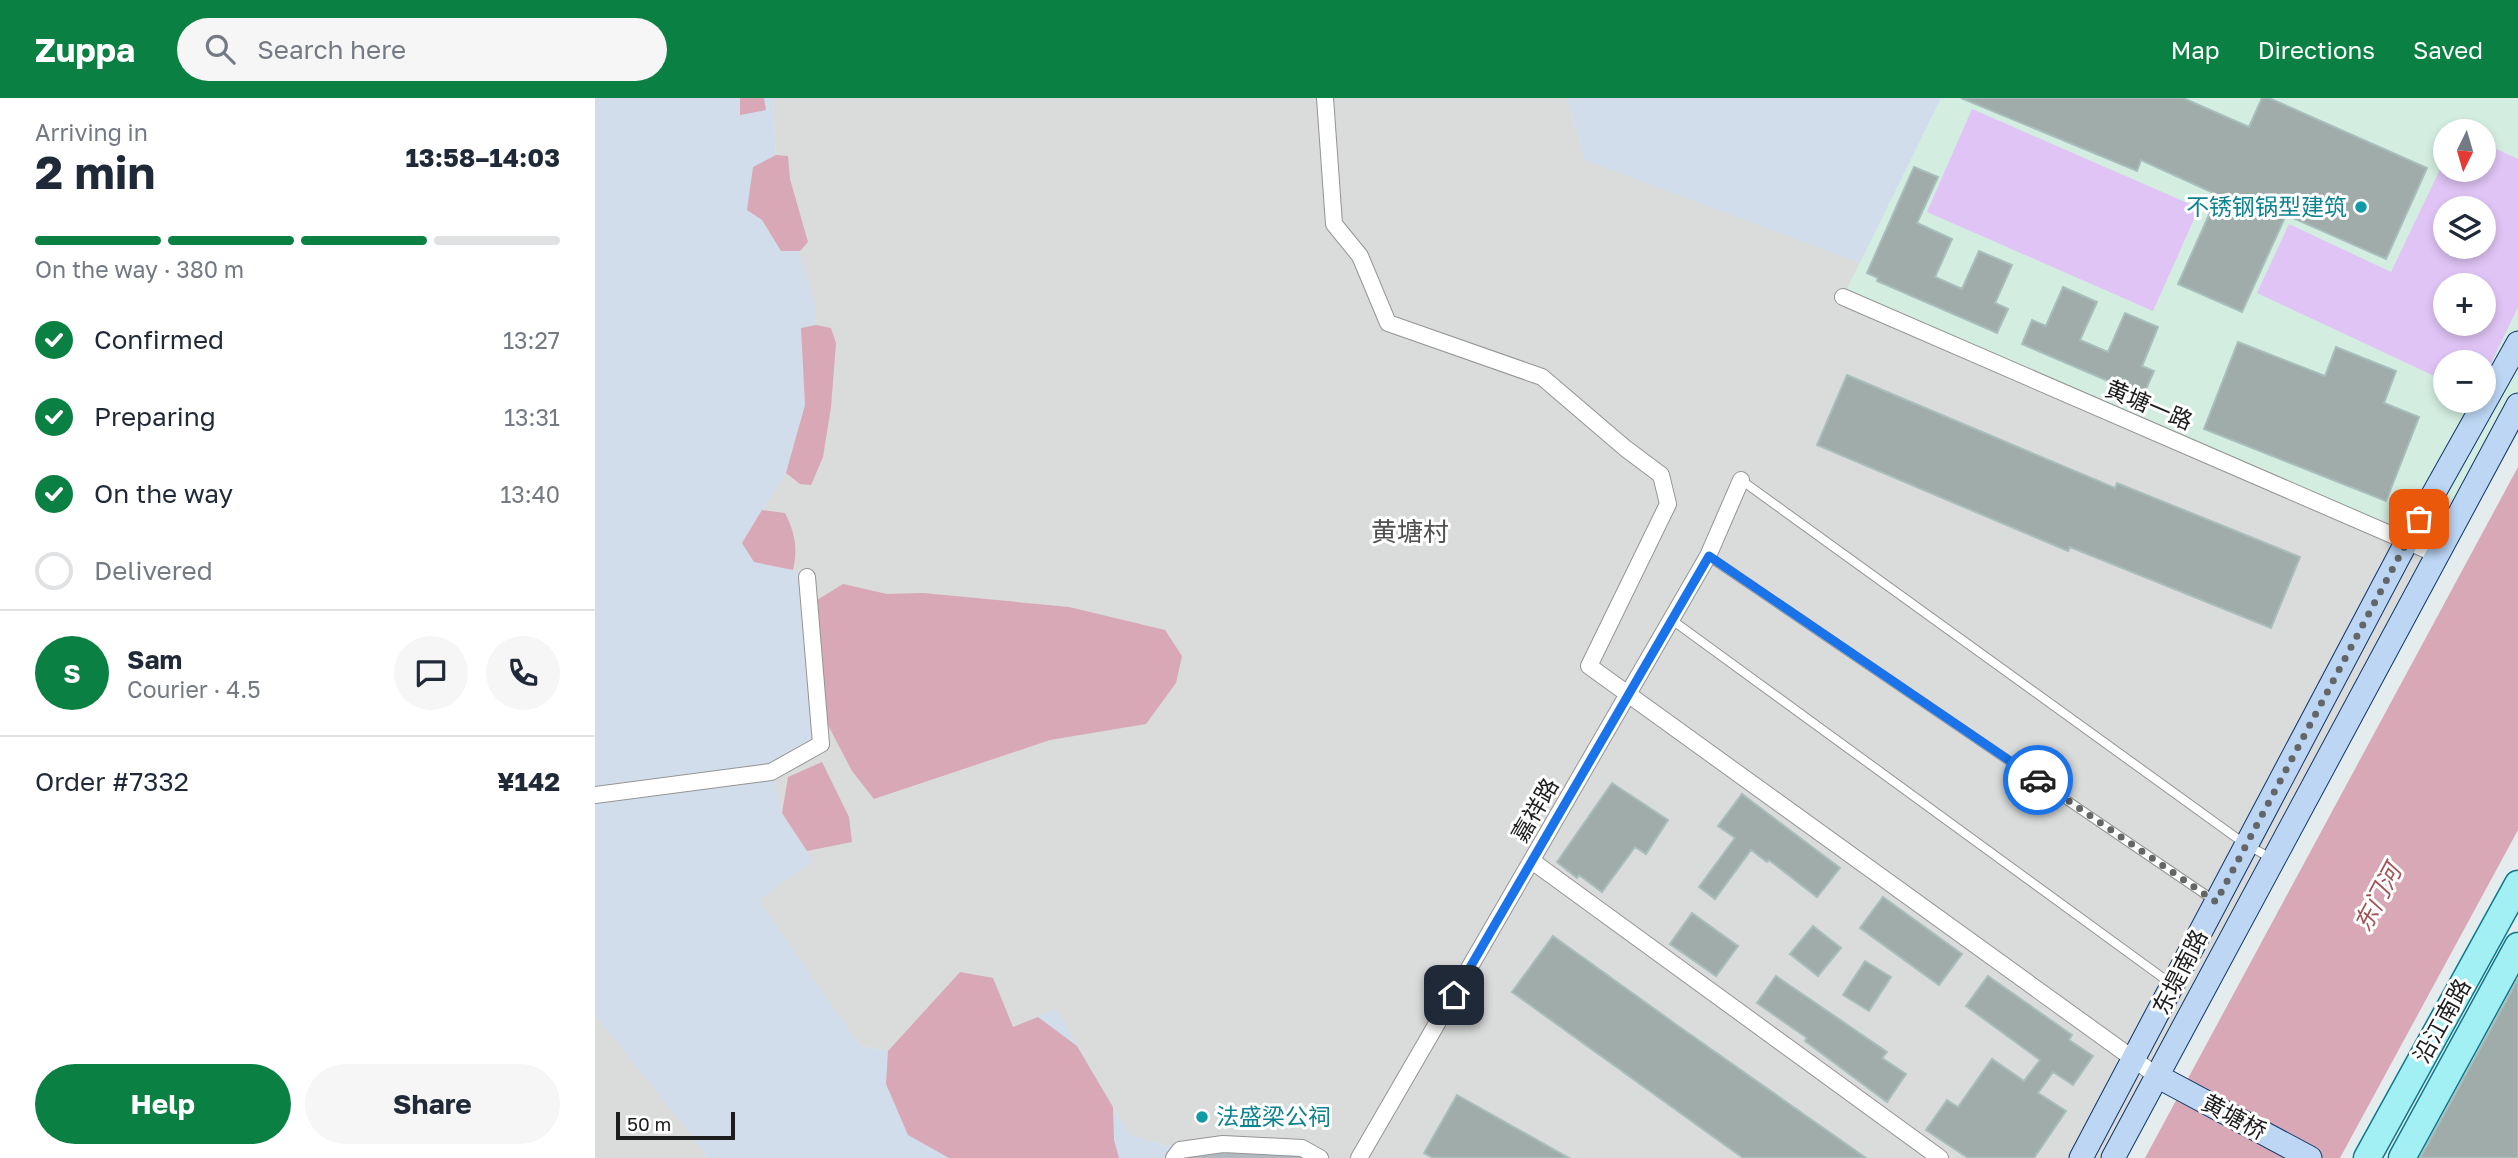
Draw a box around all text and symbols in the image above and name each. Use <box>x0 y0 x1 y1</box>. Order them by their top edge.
search box <box>177 18 667 81</box>
text: Zuppa <box>35 30 135 69</box>
icon: search <box>201 30 239 68</box>
text: Search here <box>257 34 406 65</box>
text: Map <box>2171 35 2220 64</box>
text: Directions <box>2258 35 2375 64</box>
text: Saved <box>2413 35 2483 64</box>
text: Arriving in <box>35 118 148 146</box>
north arrow <box>2433 119 2495 182</box>
map controls <box>2433 119 2496 413</box>
text: 13:58–14:03 <box>405 142 560 173</box>
text: 2 min <box>35 144 155 199</box>
place label: 不锈钢锅型建筑 <box>2186 192 2347 220</box>
button: layers <box>2433 196 2496 259</box>
marker: 不锈钢锅型建筑 <box>2353 199 2369 215</box>
text: On the way · 380 m <box>35 255 244 283</box>
button: + <box>2433 273 2496 336</box>
icon: check <box>35 321 73 359</box>
text: Confirmed <box>94 324 224 355</box>
text: 13:27 <box>503 326 560 354</box>
button: − <box>2433 350 2496 413</box>
street label: 黄塘一路 <box>2102 373 2197 435</box>
icon: check <box>35 398 73 436</box>
text: Preparing <box>94 401 216 432</box>
text: 13:31 <box>504 403 560 431</box>
icon: check <box>35 475 73 513</box>
text: On the way <box>94 478 233 509</box>
text: 13:40 <box>500 480 560 508</box>
pin <box>2389 489 2449 549</box>
icon: bag <box>2400 500 2438 538</box>
district label: 黄塘村 <box>1371 516 1449 547</box>
text: Delivered <box>94 555 213 586</box>
button: chat <box>394 636 468 710</box>
button: phone <box>486 636 560 710</box>
text: Sam <box>127 644 182 675</box>
text: S <box>63 658 81 689</box>
text: Courier · 4.5 <box>127 675 260 703</box>
courier <box>2003 745 2073 815</box>
icon: car <box>2019 761 2057 799</box>
text: Order #7332 <box>35 766 189 797</box>
text: ¥142 <box>497 766 560 797</box>
street label: 嘉祥路 <box>1505 773 1564 846</box>
water label: 东门河 <box>2347 855 2408 936</box>
street label: 东堤南路 <box>2146 924 2212 1019</box>
pin <box>1424 965 1484 1025</box>
street label: 沿江南路 <box>2407 973 2476 1068</box>
icon: home <box>1435 976 1473 1014</box>
button: Help <box>35 1064 291 1144</box>
button: Share <box>305 1064 560 1144</box>
street label: 黄塘桥 <box>2197 1088 2272 1145</box>
place label: 法盛梁公祠 <box>1216 1102 1331 1130</box>
scale bar <box>616 1109 735 1141</box>
marker: 法盛梁公祠 <box>1194 1109 1210 1125</box>
text: 50 m <box>627 1112 671 1135</box>

